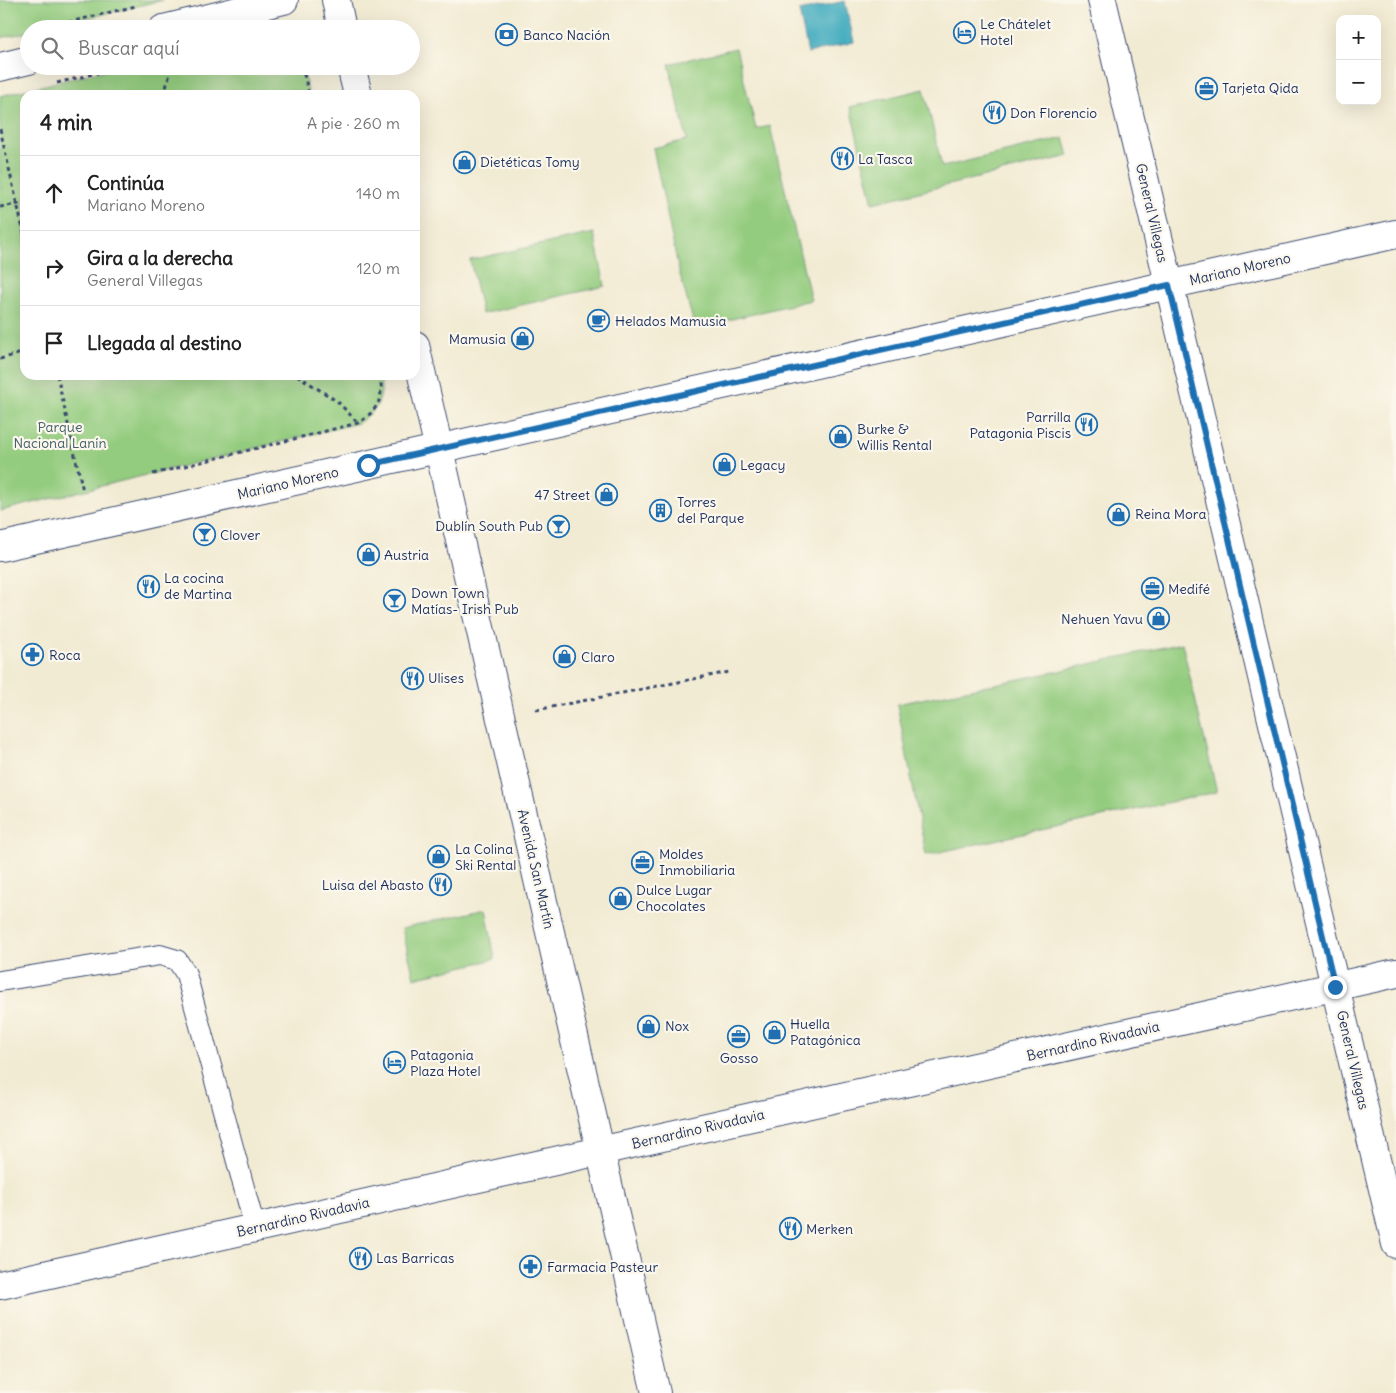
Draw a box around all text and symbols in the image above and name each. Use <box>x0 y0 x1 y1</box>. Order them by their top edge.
place label: Le Chátelet Hotel <box>980 15 1051 49</box>
map controls <box>1336 15 1381 105</box>
button: + <box>1336 15 1381 60</box>
search box <box>20 20 420 75</box>
hotel icon: Le Chátelet Hotel <box>952 20 976 44</box>
bank icon: Banco Nación <box>495 23 519 47</box>
place label: Banco Nación <box>523 26 610 44</box>
icon: search <box>38 34 66 62</box>
text: Buscar aquí <box>78 36 179 60</box>
button: − <box>1336 60 1381 105</box>
office icon: Tarjeta Qida <box>1194 76 1218 100</box>
place label: Tarjeta Qida <box>1222 79 1299 97</box>
restaurant icon: Don Florencio <box>982 101 1006 125</box>
place label: Don Florencio <box>1010 104 1097 122</box>
text: 4 min <box>40 109 92 136</box>
text: A pie · 260 m <box>307 113 400 133</box>
restaurant icon: La Tasca <box>830 147 854 171</box>
shop icon: Dietéticas Tomy <box>452 150 476 174</box>
place label: La Tasca <box>858 150 913 168</box>
place label: Dietéticas Tomy <box>480 153 580 171</box>
street label: General Villegas <box>1132 162 1172 264</box>
text: Continúa <box>87 171 164 195</box>
icon: ahead <box>40 179 68 207</box>
text: 140 m <box>356 183 400 203</box>
text: Mariano Moreno <box>87 195 205 215</box>
text: Gira a la derecha <box>87 246 233 270</box>
street label: Mariano Moreno <box>1188 249 1292 289</box>
icon: right <box>40 254 68 282</box>
text: 120 m <box>357 258 400 278</box>
text: General Villegas <box>87 270 203 290</box>
cafe icon: Helados Mamusia <box>587 309 611 333</box>
place label: Helados Mamusia <box>615 312 727 330</box>
shop icon: Mamusia <box>510 327 534 351</box>
icon: arrive <box>40 329 68 357</box>
place label: Mamusia <box>449 330 506 348</box>
text: Llegada al destino <box>87 331 242 355</box>
place label: Parrilla Patagonia Piscis <box>969 408 1071 442</box>
restaurant icon: Parrilla Patagonia Piscis <box>1075 413 1099 437</box>
park label: Parque Nacional Lanín <box>13 418 107 452</box>
place label: Burke & Willis Rental <box>857 420 932 454</box>
shop icon: Burke & Willis Rental <box>829 425 853 449</box>
shop icon: Legacy <box>712 453 736 477</box>
route start <box>357 454 380 477</box>
place label: Legacy <box>740 456 786 474</box>
street label: Mariano Moreno <box>236 463 340 503</box>
shop icon: 47 Street <box>594 483 618 507</box>
place label: 47 Street <box>534 486 590 504</box>
place label: Torres del Parque <box>677 493 744 527</box>
building icon: Torres del Parque <box>649 498 673 522</box>
shop icon: Reina Mora <box>1107 502 1131 526</box>
place label: Reina Mora <box>1135 505 1206 523</box>
bar icon: Dublín South Pub <box>547 514 571 538</box>
place label: Dublín South Pub <box>435 517 543 535</box>
bar icon: Clover <box>192 523 216 547</box>
place label: Clover <box>220 526 261 544</box>
shop icon: Austria <box>356 543 380 567</box>
place label: Austria <box>384 546 429 564</box>
place label: La cocina de Martina <box>164 569 232 603</box>
restaurant icon: La cocina de Martina <box>136 574 160 598</box>
office icon: Medifé <box>1140 577 1164 601</box>
place label: Medifé <box>1168 580 1210 598</box>
place label: Down Town Matías- Irish Pub <box>411 584 519 618</box>
bar icon: Down Town Matías- Irish Pub <box>383 589 407 613</box>
shop icon: Nehuen Yavu <box>1147 607 1171 631</box>
place label: Nehuen Yavu <box>1061 610 1143 628</box>
pharmacy icon: Roca <box>21 643 45 667</box>
shop icon: Claro <box>553 645 577 669</box>
place label: Roca <box>49 646 81 664</box>
place label: Claro <box>581 648 615 666</box>
restaurant icon: Ulises <box>400 666 424 690</box>
place label: Ulises <box>428 669 464 687</box>
street label: Avenida San Martín <box>513 807 559 931</box>
place label: La Colina Ski Rental <box>455 840 516 874</box>
shop icon: La Colina Ski Rental <box>427 845 451 869</box>
place label: Moldes Inmobiliaria <box>659 845 735 879</box>
office icon: Moldes Inmobiliaria <box>631 850 655 874</box>
restaurant icon: Luisa del Abasto <box>428 873 452 897</box>
place label: Luisa del Abasto <box>322 876 424 894</box>
place label: Dulce Lugar Chocolates <box>636 881 712 915</box>
shop icon: Dulce Lugar Chocolates <box>608 886 632 910</box>
route end <box>1324 976 1347 999</box>
street label: General Villegas <box>1333 1009 1373 1111</box>
shop icon: Nox <box>637 1014 661 1038</box>
place label: Huella Patagónica <box>790 1015 861 1049</box>
place label: Nox <box>665 1017 689 1035</box>
street label: Bernardino Rivadavia <box>1025 1017 1161 1065</box>
shop icon: Huella Patagónica <box>762 1020 786 1044</box>
office icon: Gosso <box>727 1024 751 1048</box>
place label: Patagonia Plaza Hotel <box>410 1046 481 1080</box>
place label: Gosso <box>720 1049 758 1067</box>
hotel icon: Patagonia Plaza Hotel <box>382 1051 406 1075</box>
street label: Bernardino Rivadavia <box>630 1105 766 1153</box>
street label: Bernardino Rivadavia <box>235 1193 371 1241</box>
restaurant icon: Merken <box>778 1217 802 1241</box>
place label: Merken <box>806 1220 853 1238</box>
restaurant icon: Las Barricas <box>348 1246 372 1270</box>
place label: Las Barricas <box>376 1249 454 1267</box>
pharmacy icon: Farmacia Pasteur <box>519 1255 543 1279</box>
place label: Farmacia Pasteur <box>547 1258 658 1276</box>

